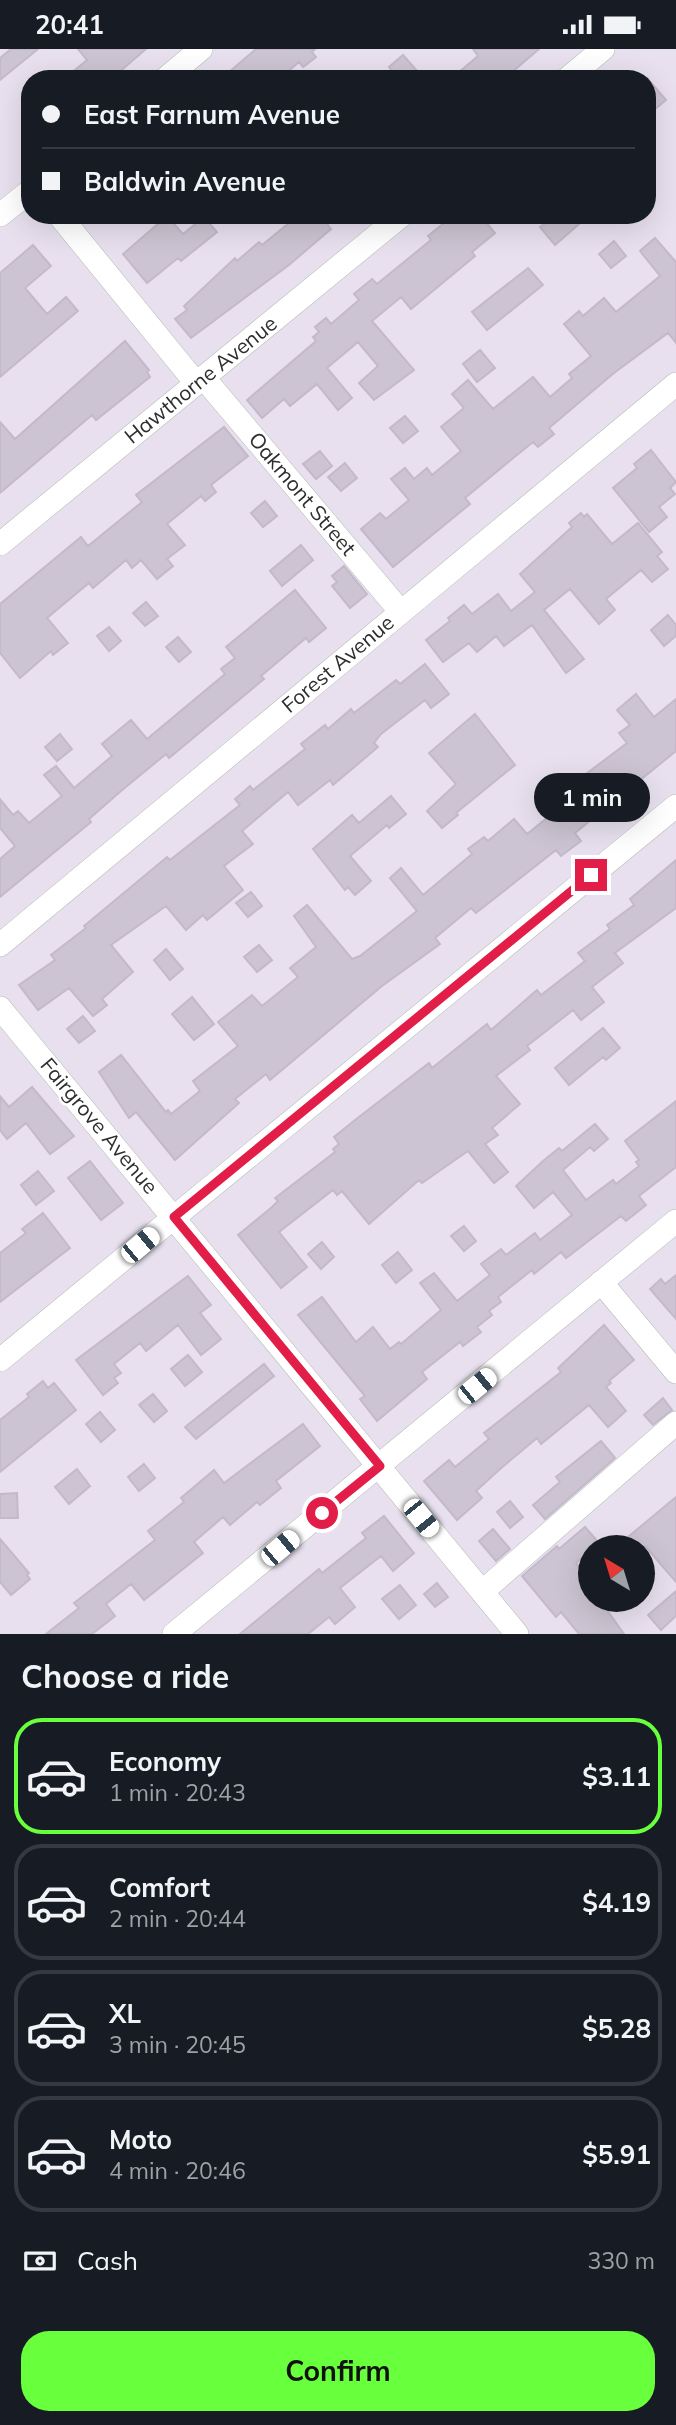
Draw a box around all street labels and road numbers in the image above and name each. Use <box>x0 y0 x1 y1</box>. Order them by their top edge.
street label: Hawthorne Avenue <box>119 310 282 449</box>
street label: Oakmont Street <box>244 426 362 560</box>
street label: Forest Avenue <box>276 609 399 718</box>
street label: Fairgrove Avenue <box>35 1052 164 1199</box>

